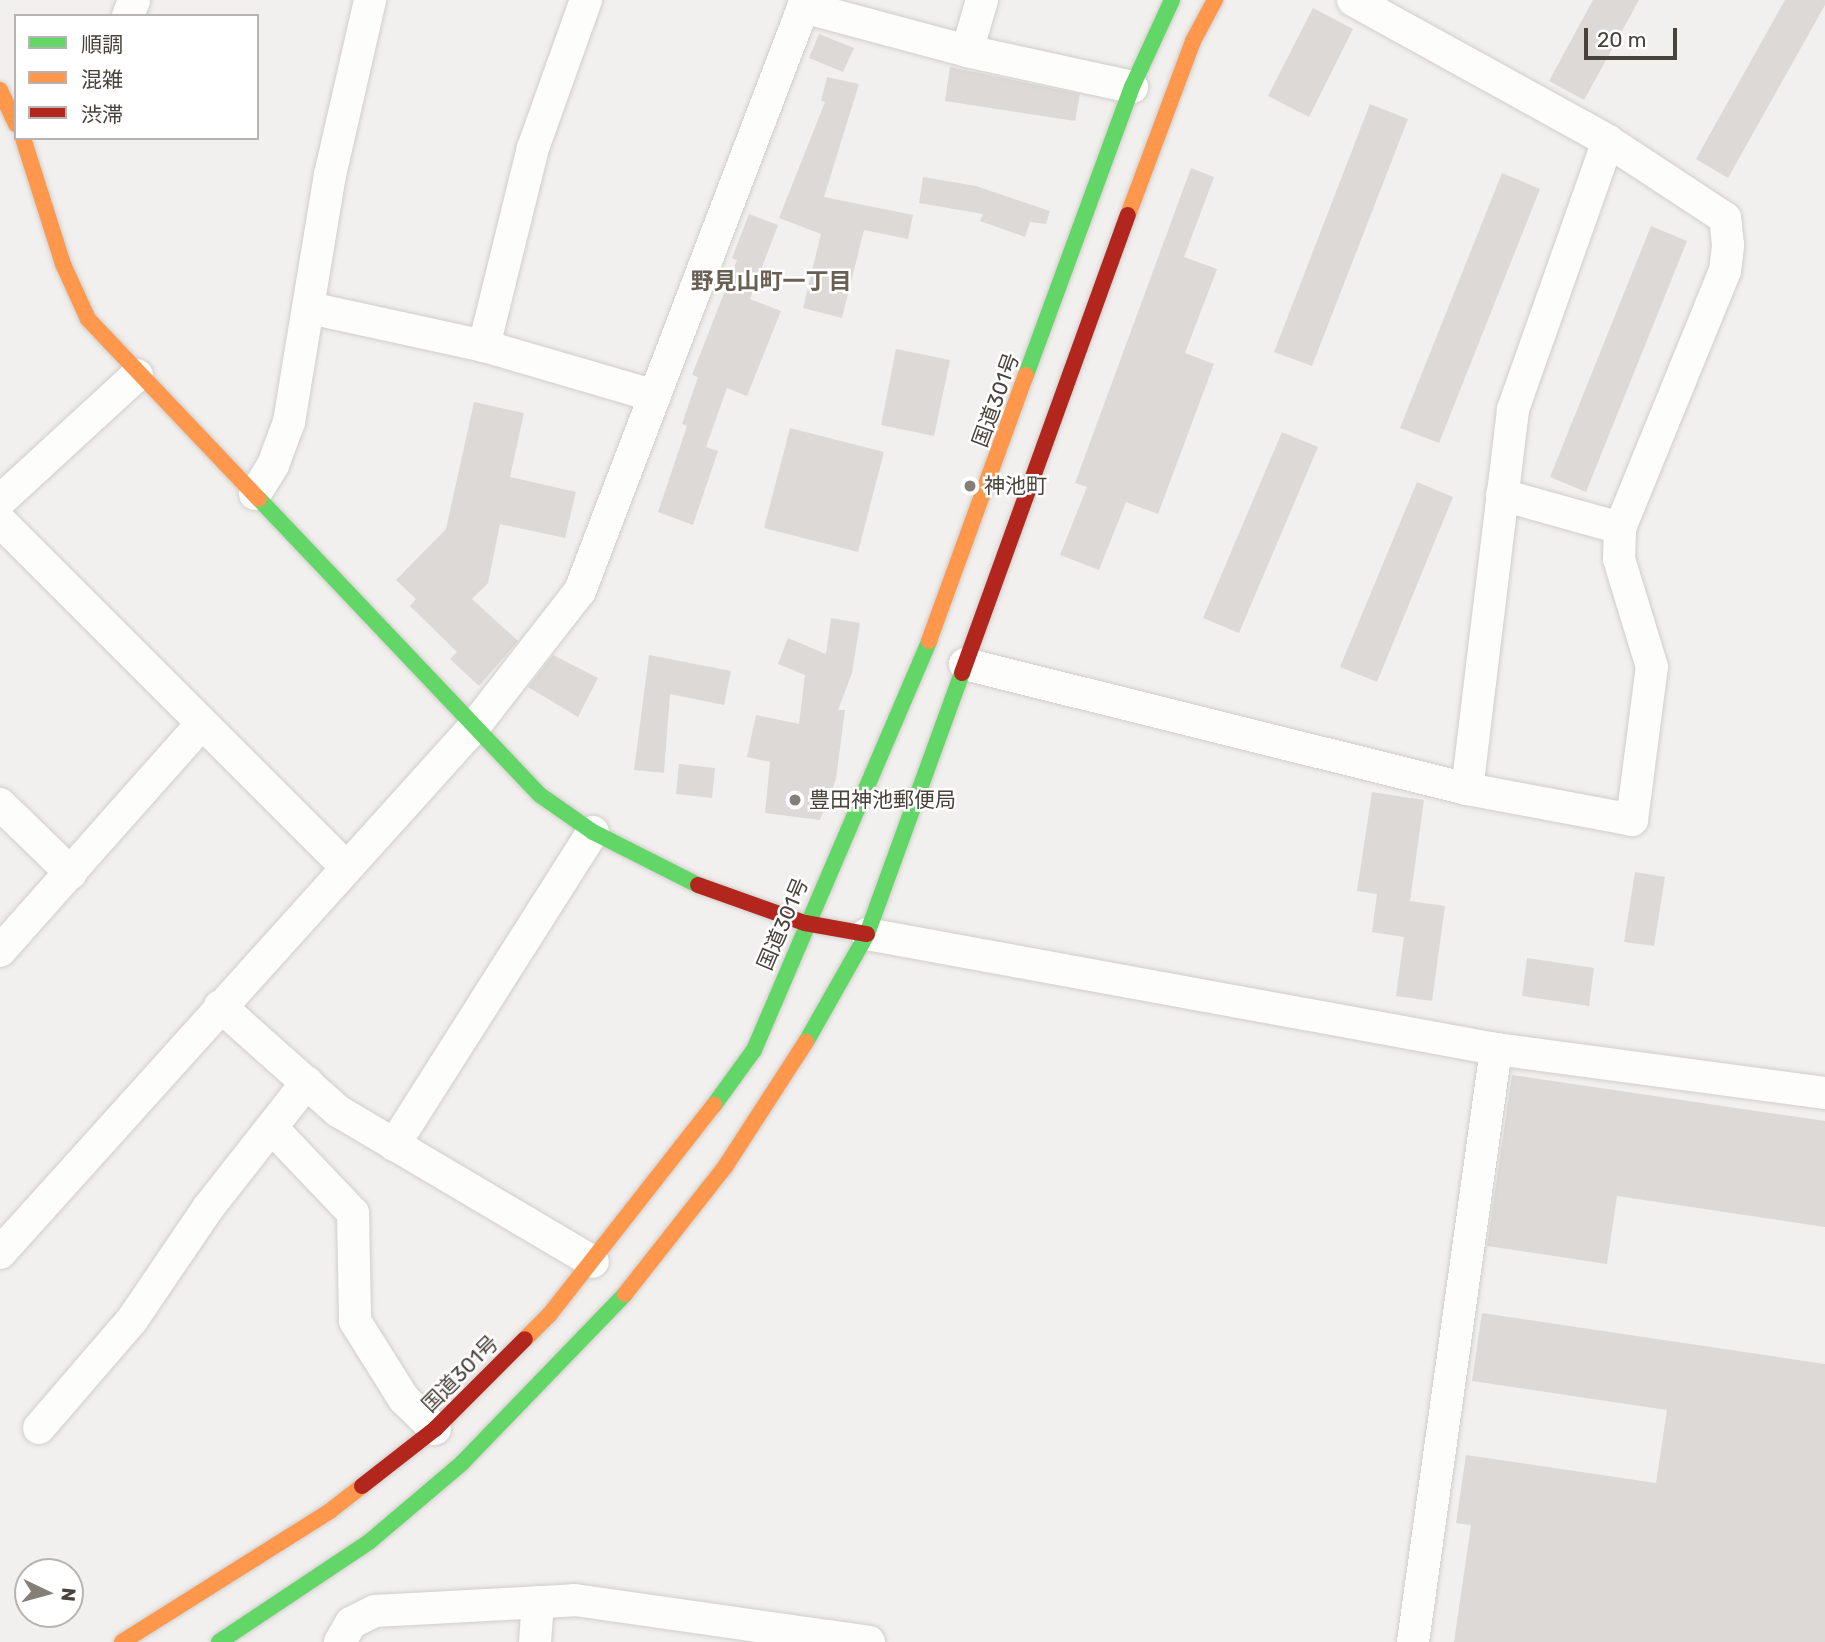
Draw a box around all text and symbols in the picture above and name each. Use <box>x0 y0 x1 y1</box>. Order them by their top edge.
legend <box>14 14 259 140</box>
scale bar <box>1587 14 1680 58</box>
text: 20 m <box>1597 27 1646 52</box>
text: 順調 <box>81 32 123 57</box>
text: 混雑 <box>81 67 123 92</box>
text: 渋滞 <box>81 102 123 127</box>
district label: 野見山町一丁目 <box>691 267 851 295</box>
street label: 国道301号 <box>967 350 1025 450</box>
place label: 神池町 <box>984 473 1047 499</box>
marker: 神池町 <box>962 478 978 494</box>
place label: 豊田神池郵便局 <box>809 787 956 813</box>
marker: 豊田神池郵便局 <box>787 792 803 808</box>
street label: 国道301号 <box>752 874 814 974</box>
street label: 国道301号 <box>416 1330 504 1418</box>
north arrow <box>14 1558 84 1628</box>
text: N <box>56 1587 80 1603</box>

